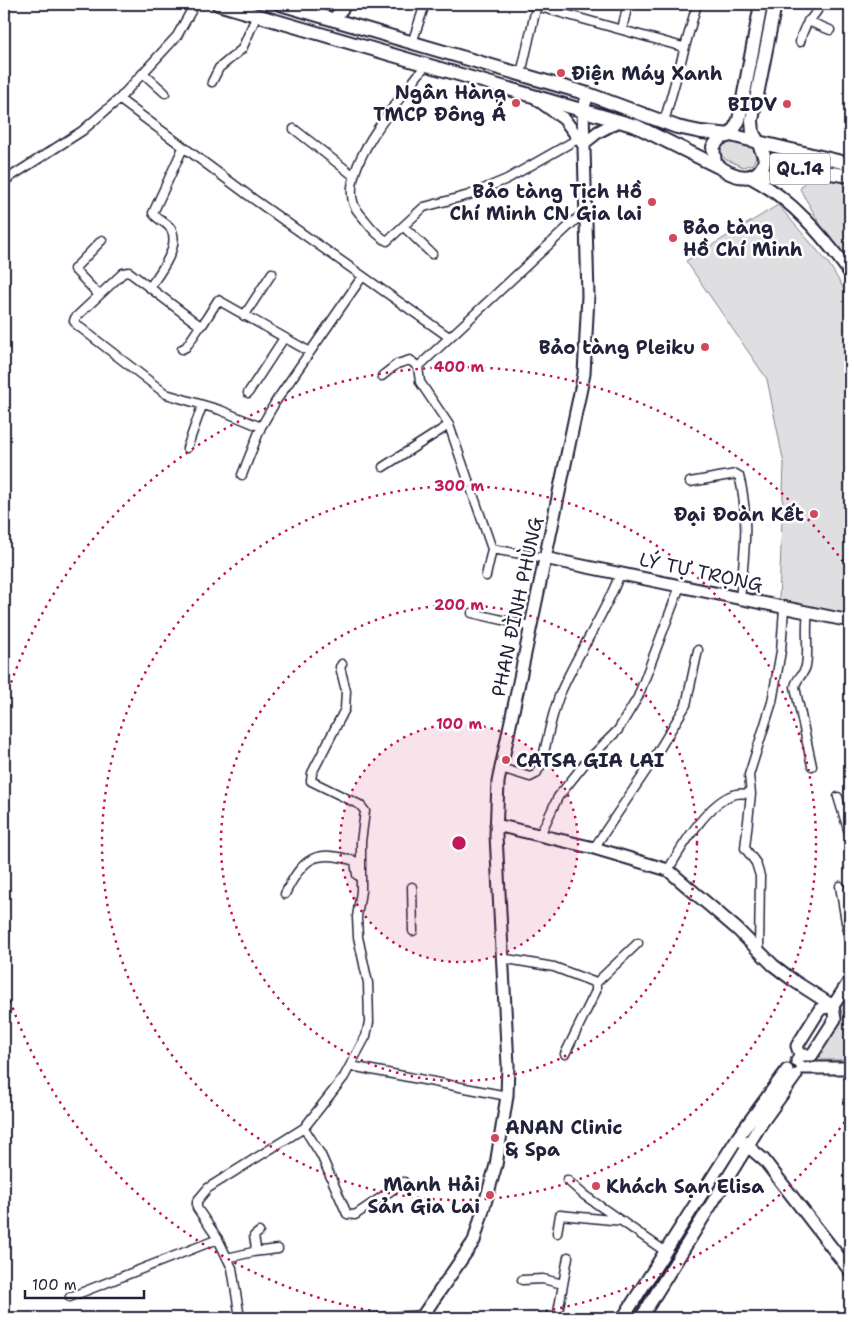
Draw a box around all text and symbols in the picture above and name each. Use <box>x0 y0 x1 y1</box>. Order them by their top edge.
place label: Điện Máy Xanh <box>571 61 723 86</box>
marker: Điện Máy Xanh <box>555 67 567 79</box>
place label: Ngân Hàng TMCP Đông Á <box>373 80 506 127</box>
place label: BIDV <box>728 92 778 117</box>
marker: Ngân Hàng TMCP Đông Á <box>510 97 522 109</box>
marker: BIDV <box>781 98 793 110</box>
road number: QL.14 <box>770 153 830 184</box>
place label: Bảo tàng Tịch Hồ Chí Minh CN Gia lai <box>450 179 642 226</box>
marker: Bảo tàng Tịch Hồ Chí Minh CN Gia lai <box>646 196 658 208</box>
place label: Bảo tàng Hồ Chí Minh <box>683 215 803 262</box>
marker: Bảo tàng Hồ Chí Minh <box>667 232 679 244</box>
place label: Bảo tàng Pleiku <box>539 335 695 360</box>
marker: Bảo tàng Pleiku <box>699 341 711 353</box>
text: 400 m <box>434 357 484 377</box>
text: 300 m <box>434 476 484 496</box>
place label: Đại Đoàn Kết <box>673 502 804 527</box>
marker: Đại Đoàn Kết <box>808 508 820 520</box>
street label: PHAN ĐÌNH PHÙNG <box>485 515 548 699</box>
street label: LÝ TỰ TRỌNG <box>637 546 765 597</box>
text: 200 m <box>434 595 484 615</box>
text: 100 m <box>436 714 482 734</box>
place label: CATSA GIA LAI <box>516 748 665 773</box>
marker: CATSA GIA LAI <box>500 754 512 766</box>
centre of rings <box>450 834 468 852</box>
place label: ANAN Clinic & Spa <box>505 1115 623 1162</box>
marker: ANAN Clinic & Spa <box>489 1132 501 1144</box>
place label: Mạnh Hải Sản Gia Lai <box>367 1172 480 1219</box>
place label: Khách Sạn Elisa <box>606 1174 764 1199</box>
marker: Khách Sạn Elisa <box>590 1180 602 1192</box>
marker: Mạnh Hải Sản Gia Lai <box>484 1189 496 1201</box>
scale bar <box>25 1267 144 1299</box>
text: 100 m <box>32 1275 77 1295</box>

